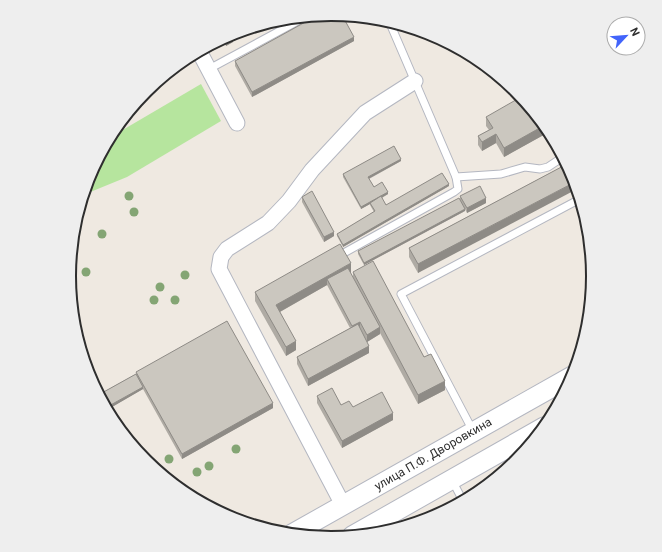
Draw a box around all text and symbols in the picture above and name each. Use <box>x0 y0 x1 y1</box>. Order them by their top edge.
north arrow <box>606 16 646 56</box>
text: N <box>627 25 642 38</box>
street label: улица П.Ф. Дворовкина <box>372 415 494 493</box>

